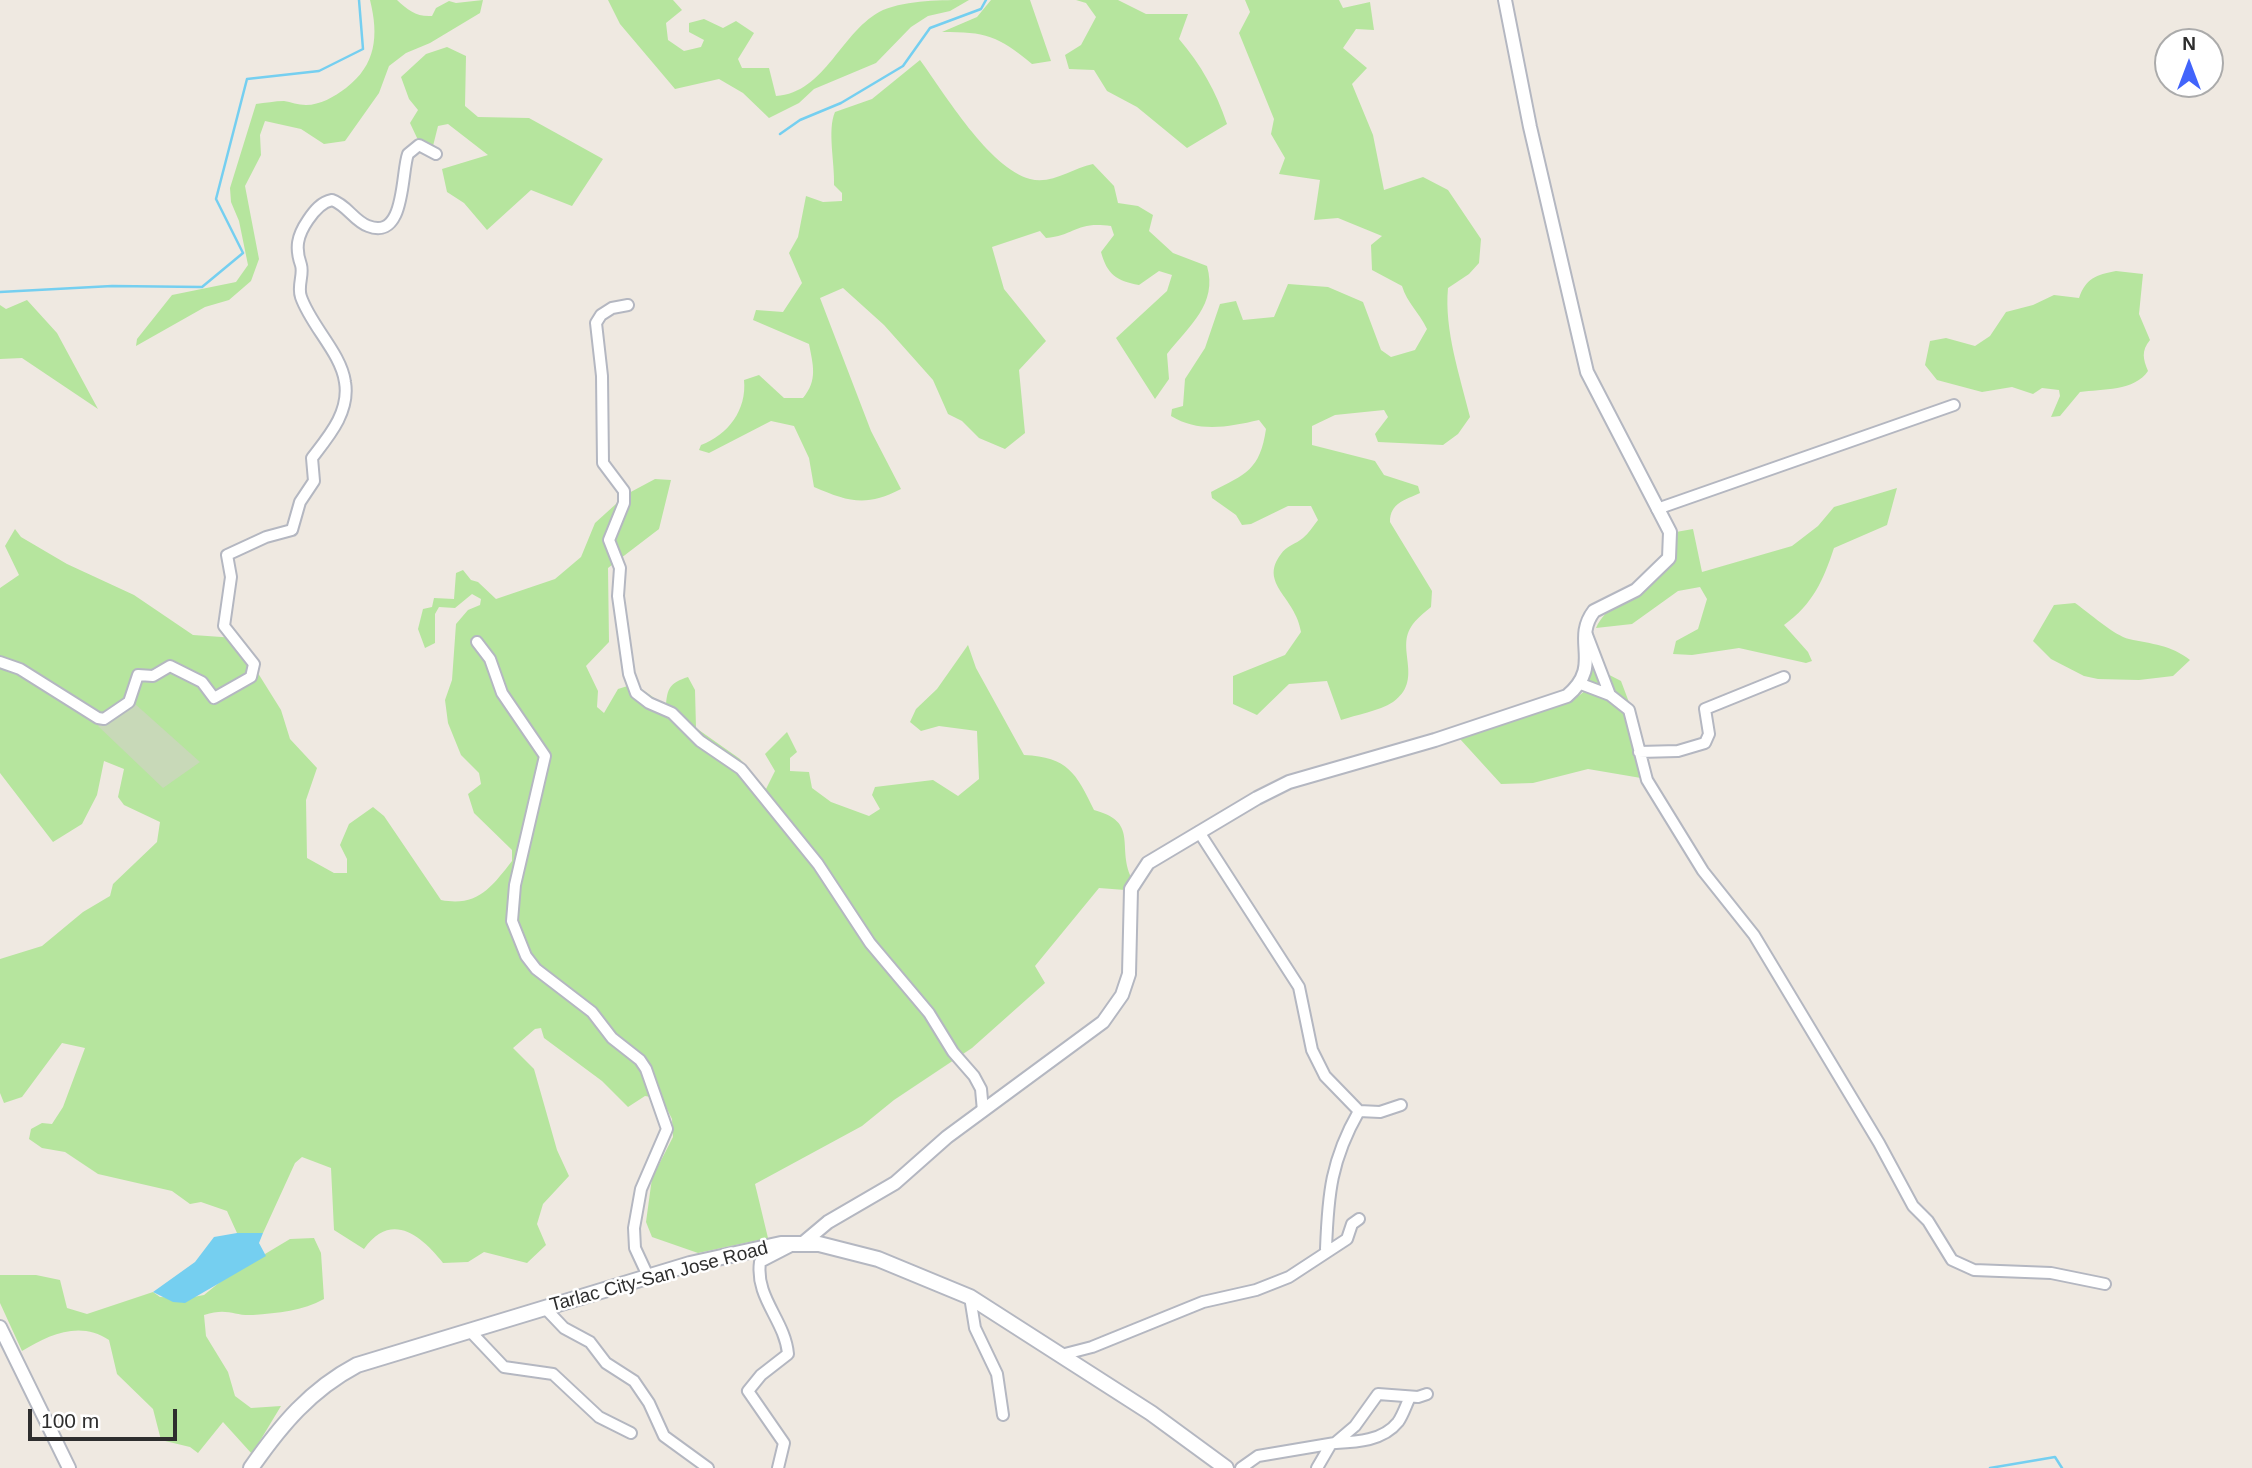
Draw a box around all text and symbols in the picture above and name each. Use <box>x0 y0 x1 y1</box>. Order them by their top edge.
north arrow <box>2154 28 2224 98</box>
text: N <box>2182 33 2196 54</box>
street label: Tarlac City-San Jose Road <box>547 1237 771 1317</box>
scale bar <box>32 1394 180 1438</box>
text: 100 m <box>41 1409 99 1432</box>

